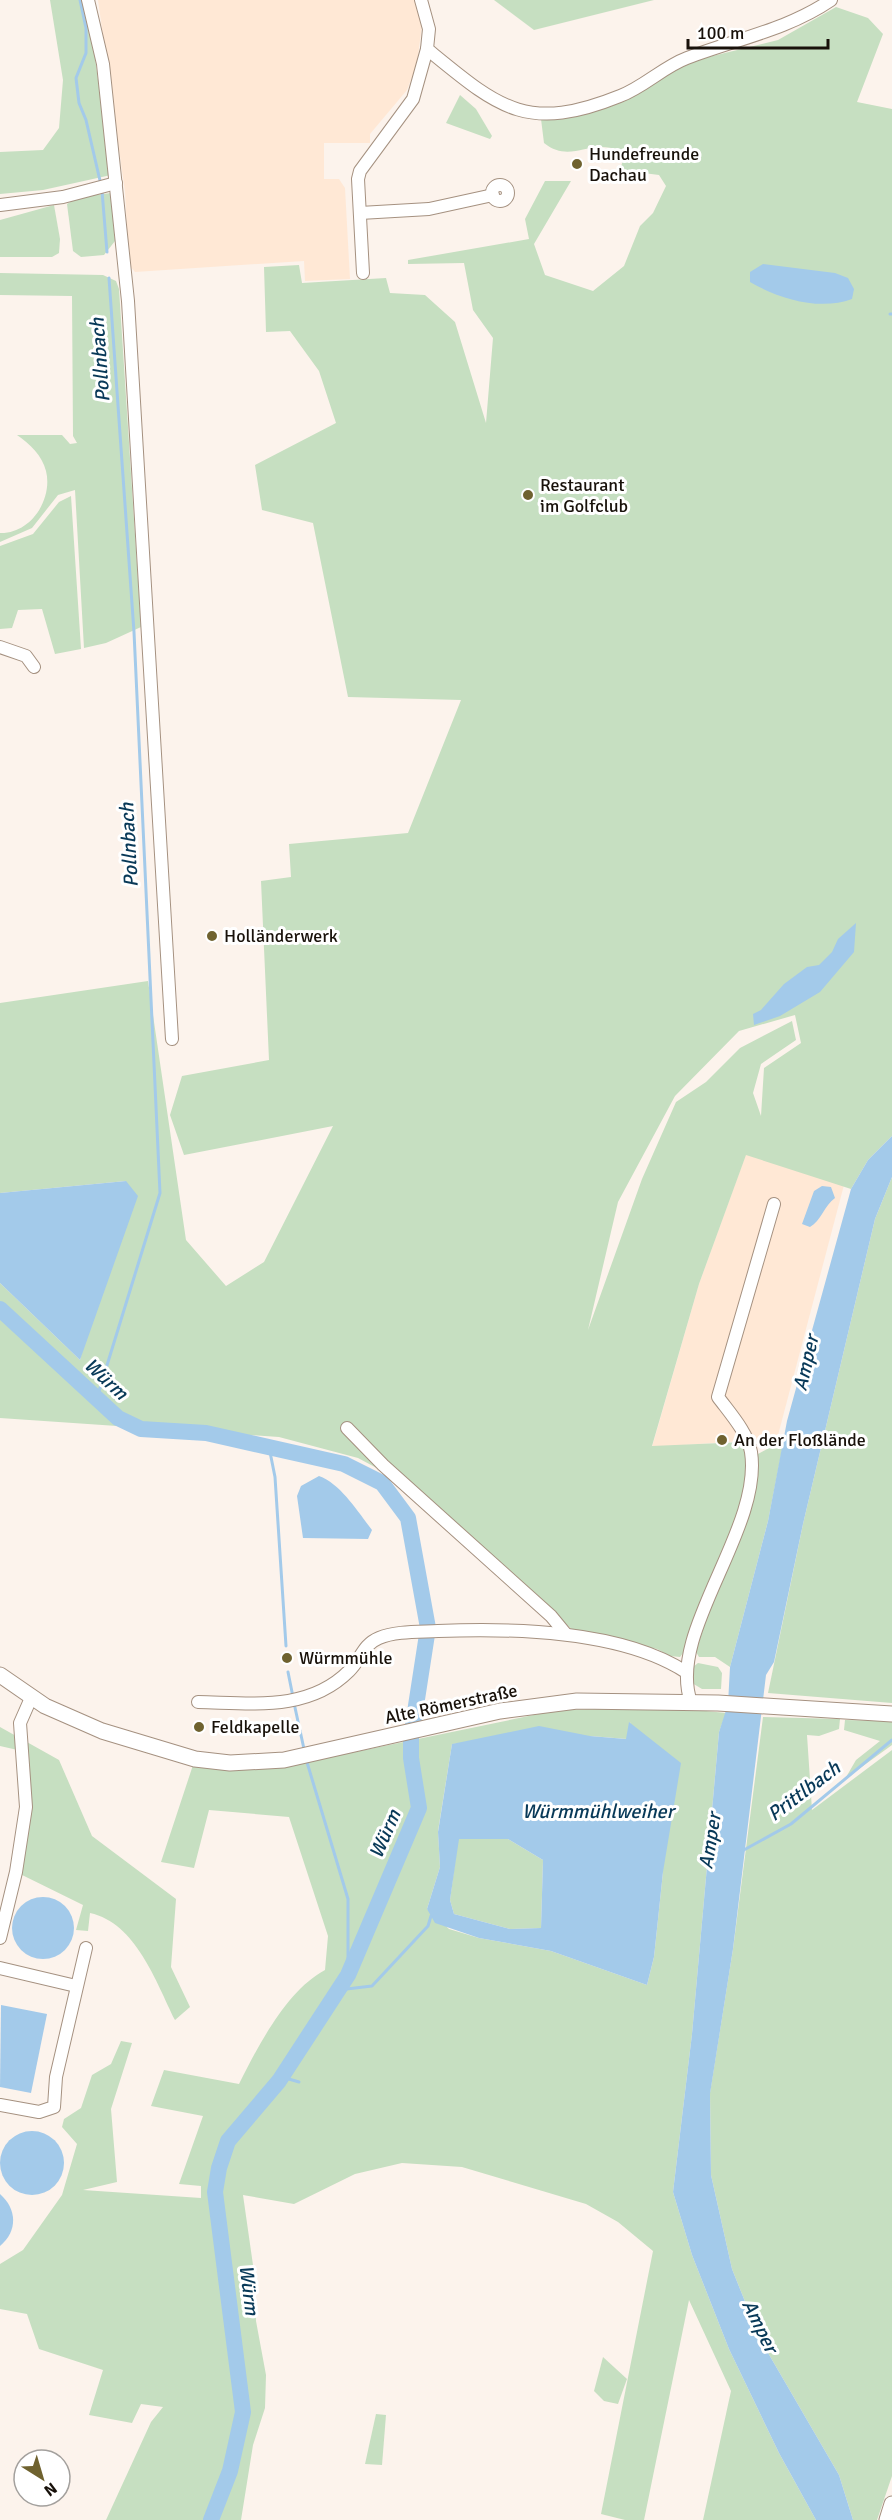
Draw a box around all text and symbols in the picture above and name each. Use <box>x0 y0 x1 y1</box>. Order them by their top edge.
scale bar <box>688 12 828 50</box>
text: 100 m <box>697 22 744 44</box>
place label: Hundefreunde Dachau <box>589 143 699 186</box>
marker: Hundefreunde Dachau <box>570 157 584 171</box>
water label: Pollnbach <box>85 316 115 403</box>
place label: Restaurant im Golfclub <box>540 474 628 517</box>
marker: Restaurant im Golfclub <box>521 488 535 502</box>
water label: Pollnbach <box>114 801 144 888</box>
place label: Holländerwerk <box>224 925 338 947</box>
marker: Holländerwerk <box>205 929 219 943</box>
water label: Amper <box>788 1330 825 1393</box>
water label: Würm <box>79 1353 134 1406</box>
place label: An der Floßlände <box>734 1429 866 1451</box>
marker: An der Floßlände <box>715 1433 729 1447</box>
place label: Würmmühle <box>299 1647 393 1669</box>
marker: Würmmühle <box>280 1651 294 1665</box>
street label: Alte Römerstraße <box>383 1679 519 1729</box>
place label: Feldkapelle <box>211 1716 300 1738</box>
marker: Feldkapelle <box>192 1720 206 1734</box>
water label: Prittlbach <box>763 1755 846 1827</box>
water label: Würmmühlweiher <box>522 1799 677 1824</box>
water label: Würm <box>364 1805 407 1862</box>
water label: Amper <box>693 1809 727 1871</box>
water label: Würm <box>234 2263 265 2318</box>
water label: Amper <box>736 2295 785 2359</box>
north arrow <box>12 2448 72 2508</box>
text: N <box>40 2478 61 2501</box>

